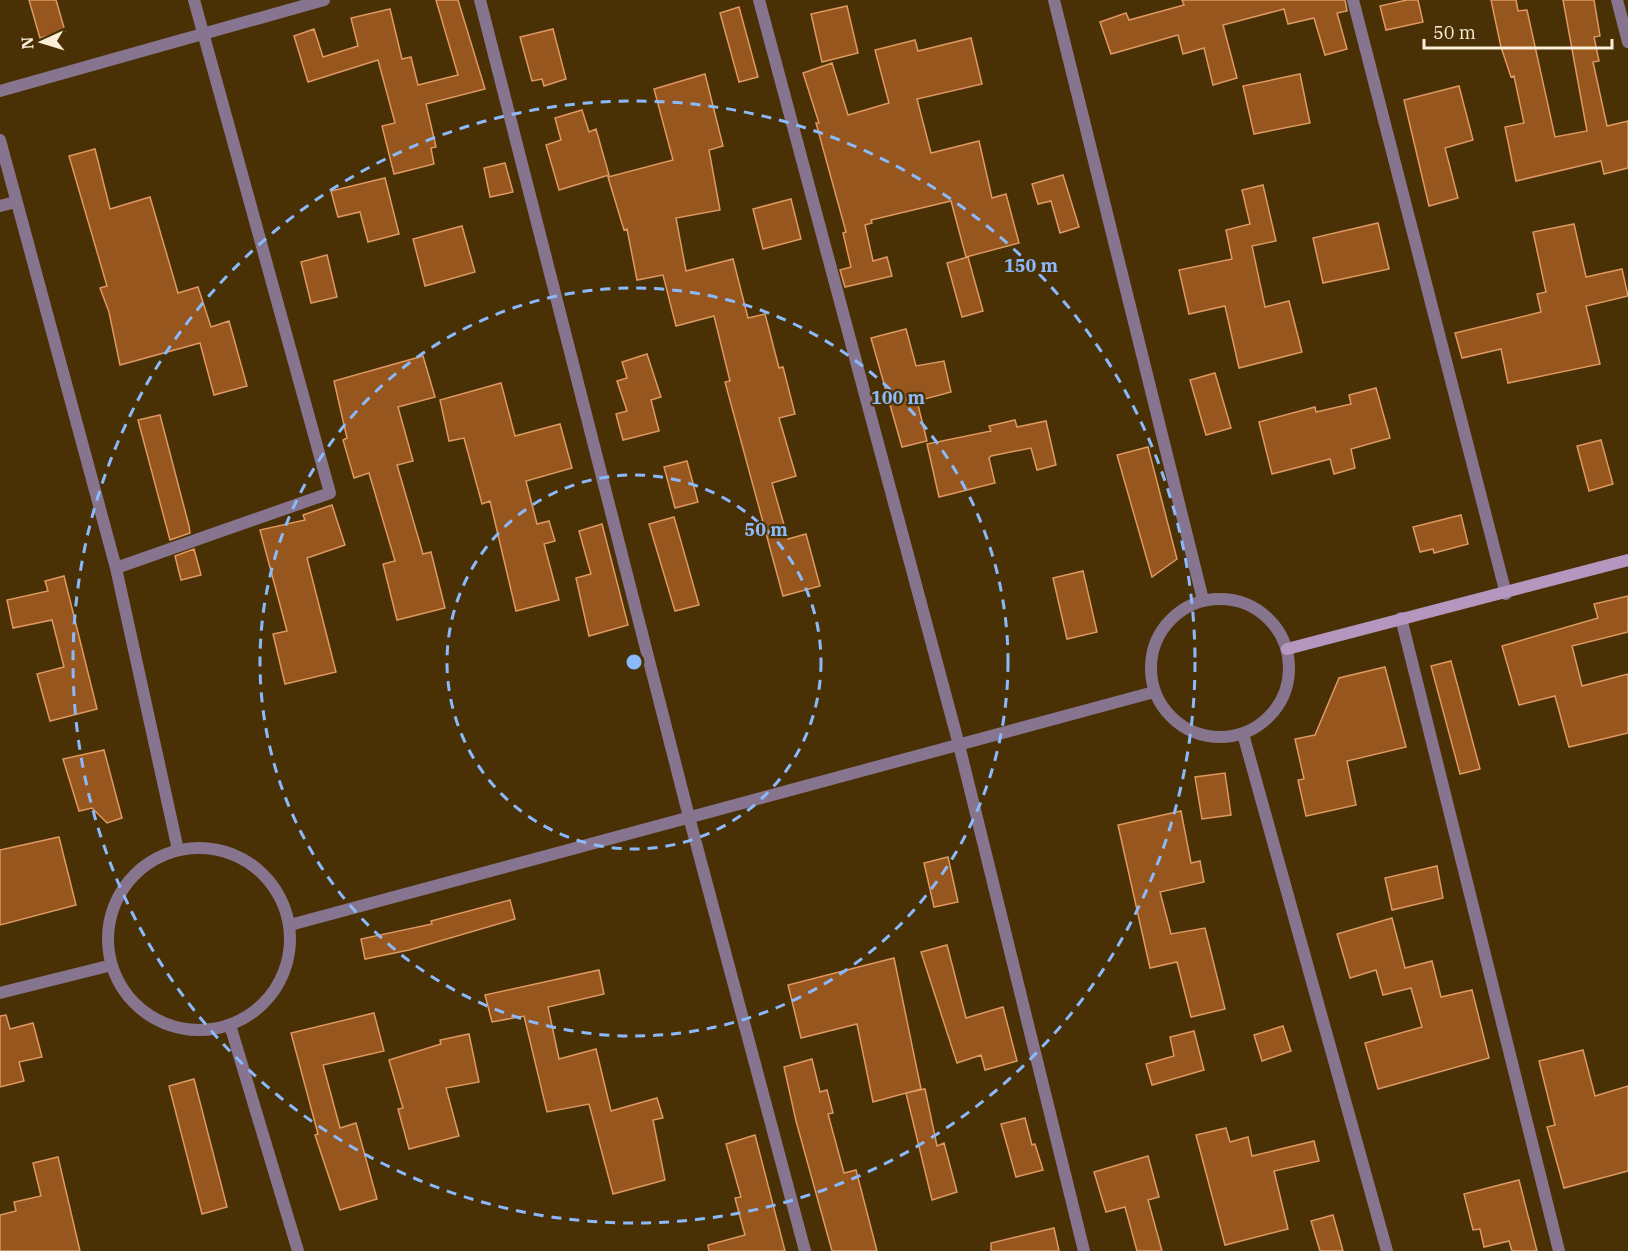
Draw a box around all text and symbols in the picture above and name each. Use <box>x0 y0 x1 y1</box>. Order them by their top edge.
north arrow <box>12 12 72 72</box>
scale bar <box>1424 12 1612 50</box>
text: 50 m <box>1433 21 1476 44</box>
text: N <box>17 36 37 50</box>
text: 150 m <box>1004 254 1059 277</box>
text: 100 m <box>871 386 926 409</box>
text: 50 m <box>744 518 788 541</box>
centre of rings <box>624 652 644 672</box>

